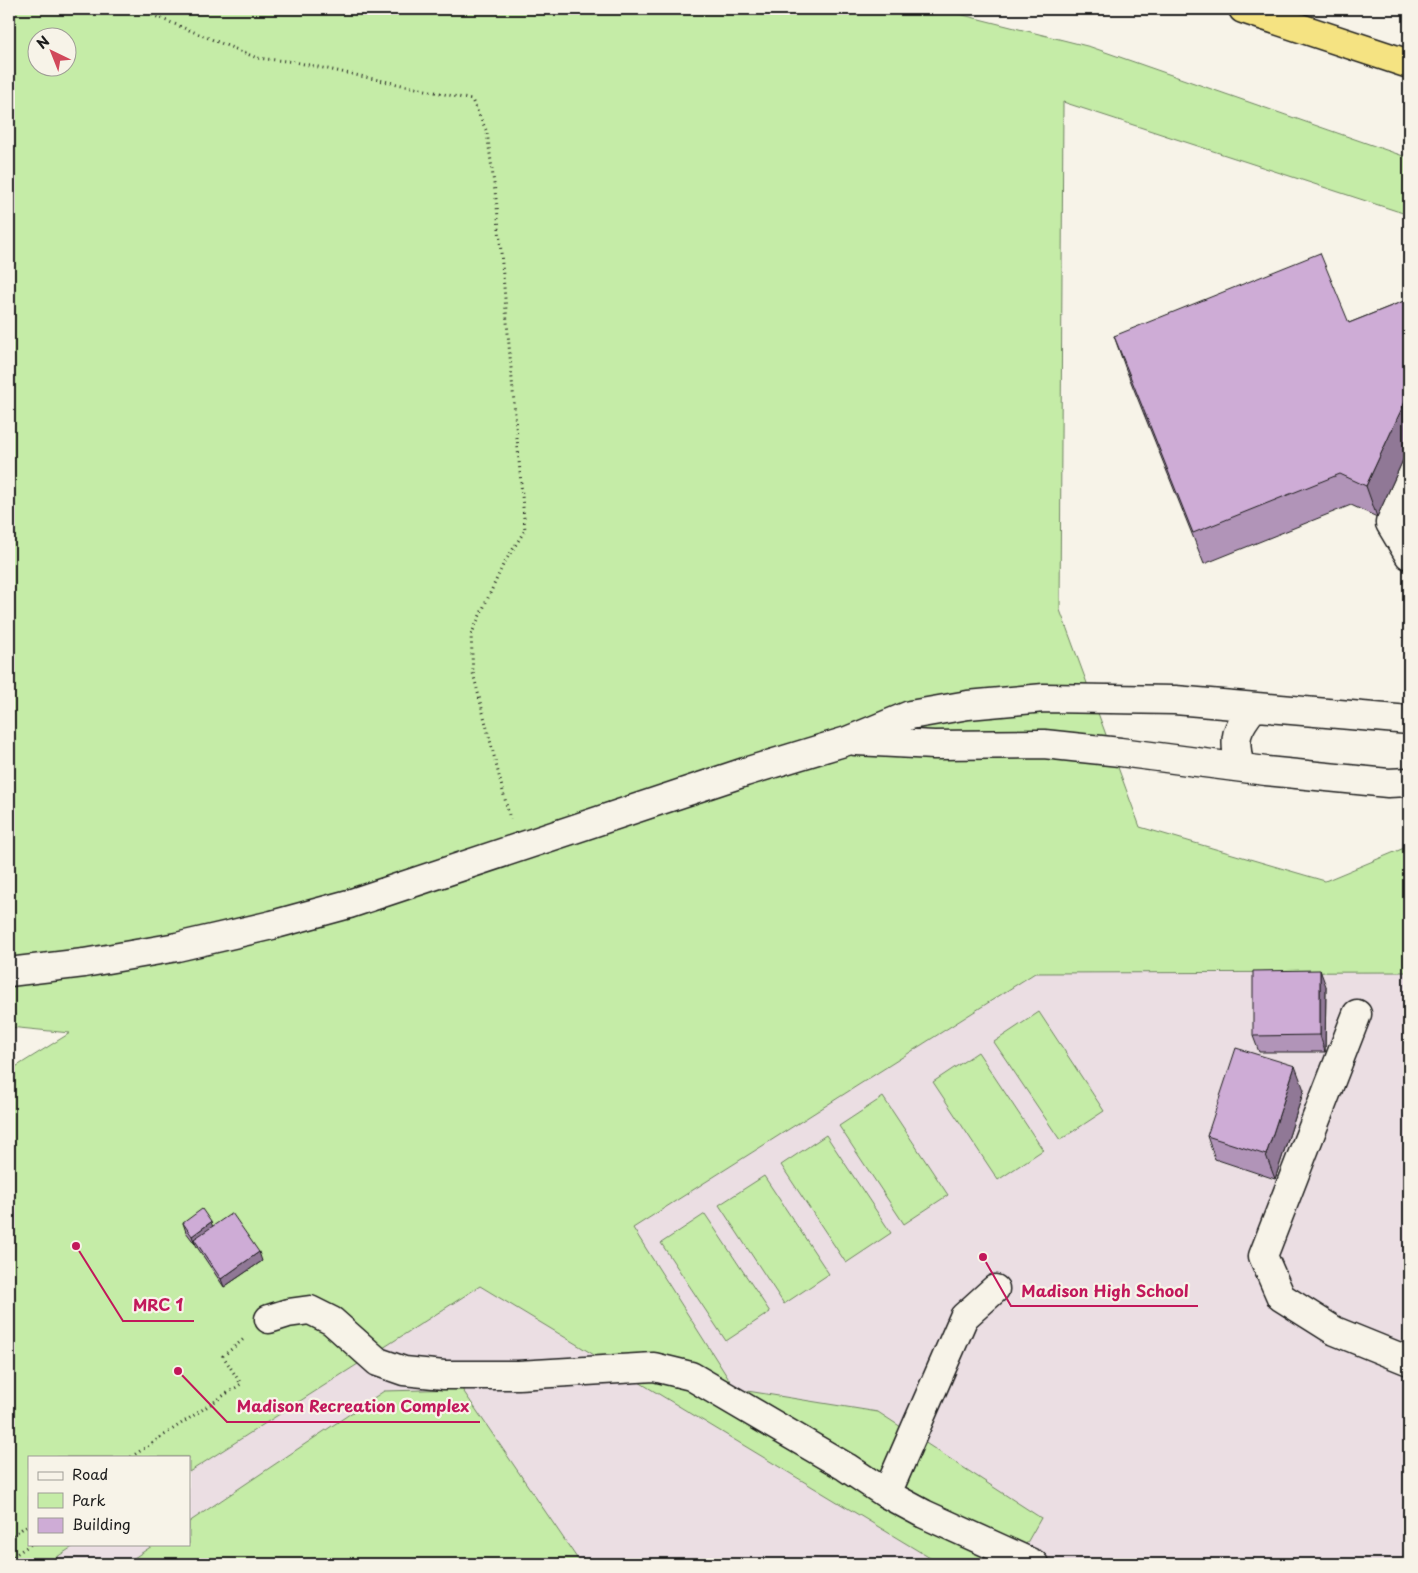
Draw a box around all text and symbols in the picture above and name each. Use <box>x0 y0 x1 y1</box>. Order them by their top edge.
north arrow <box>28 28 78 78</box>
text: N <box>32 31 54 54</box>
callout: Madison High School <box>1011 1275 1198 1306</box>
text: Madison High School <box>1021 1278 1189 1302</box>
callout: MRC 1 <box>123 1290 194 1321</box>
text: MRC 1 <box>133 1292 183 1316</box>
callout: Madison Recreation Complex <box>227 1391 480 1422</box>
text: Madison Recreation Complex <box>237 1393 469 1417</box>
legend <box>28 1456 190 1546</box>
text: Road <box>72 1462 108 1485</box>
text: Park <box>72 1488 106 1511</box>
text: Building <box>72 1512 131 1535</box>

